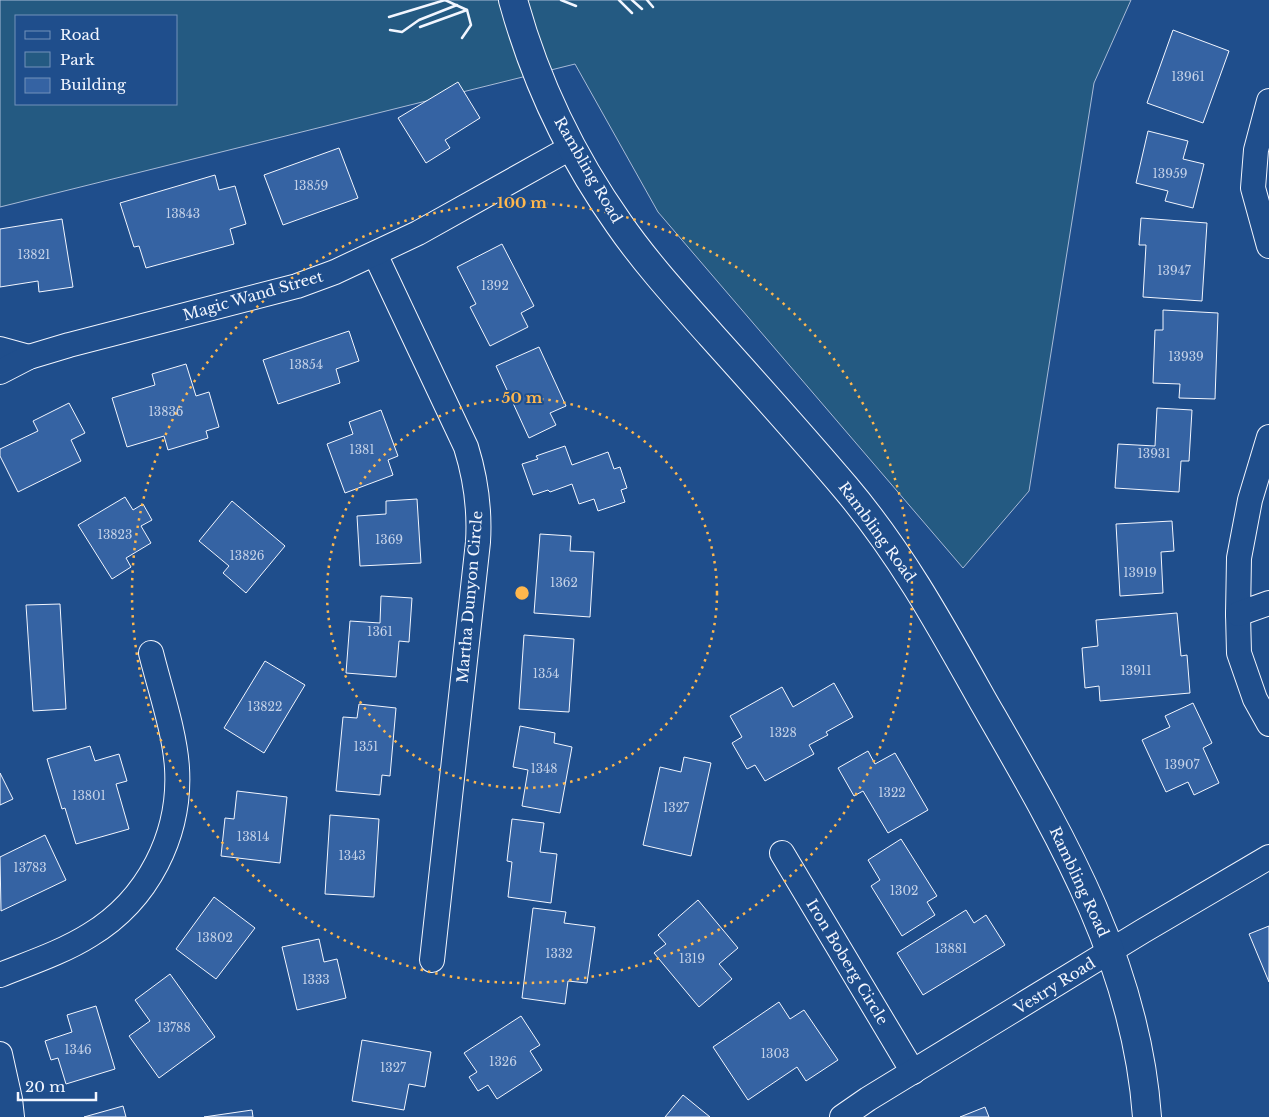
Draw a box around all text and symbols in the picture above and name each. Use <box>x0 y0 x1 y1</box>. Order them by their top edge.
legend <box>15 15 178 105</box>
text: Road <box>60 25 100 44</box>
text: Park <box>60 50 96 69</box>
house number: 13961 <box>1171 69 1205 84</box>
text: Building <box>60 75 127 94</box>
street label: Rambling Road <box>550 113 627 226</box>
house number: 13959 <box>1153 166 1188 181</box>
house number: 13859 <box>294 178 328 193</box>
text: 100 m <box>497 193 547 212</box>
house number: 13843 <box>166 206 200 221</box>
house number: 13821 <box>18 247 50 262</box>
house number: 13947 <box>1157 263 1192 278</box>
street label: Magic Wand Street <box>181 266 325 325</box>
house number: 1392 <box>481 278 509 293</box>
house number: 13939 <box>1168 349 1204 364</box>
house number: 13854 <box>289 357 323 372</box>
text: 50 m <box>502 388 543 407</box>
house number: 13836 <box>148 404 184 419</box>
house number: 1381 <box>349 442 375 457</box>
house number: 13931 <box>1137 446 1171 461</box>
street label: Rambling Road <box>835 478 920 586</box>
street label: Martha Dunyon Circle <box>453 510 487 684</box>
house number: 13823 <box>98 527 132 542</box>
house number: 1369 <box>375 532 403 547</box>
house number: 13826 <box>229 548 265 563</box>
house number: 13919 <box>1123 565 1157 580</box>
house number: 1362 <box>550 575 578 590</box>
centre of rings <box>513 584 531 602</box>
house number: 1361 <box>367 624 393 639</box>
house number: 13911 <box>1120 663 1152 678</box>
house number: 1354 <box>533 666 559 681</box>
house number: 13822 <box>248 699 282 714</box>
house number: 1328 <box>769 725 797 740</box>
house number: 1351 <box>354 739 378 754</box>
house number: 13907 <box>1164 757 1200 772</box>
house number: 1348 <box>530 761 558 776</box>
house number: 1322 <box>878 785 906 800</box>
house number: 13801 <box>72 788 106 803</box>
house number: 1327 <box>663 800 690 815</box>
street label: Rambling Road <box>1046 824 1113 940</box>
house number: 13814 <box>237 829 269 844</box>
house number: 1343 <box>338 848 366 863</box>
house number: 13783 <box>13 860 47 875</box>
house number: 1302 <box>890 883 918 898</box>
street label: Iron Boberg Circle <box>802 895 892 1028</box>
house number: 13802 <box>197 930 233 945</box>
house number: 13881 <box>935 941 967 956</box>
house number: 1332 <box>545 946 573 961</box>
house number: 1319 <box>679 951 705 966</box>
street label: Vestry Road <box>1010 953 1099 1019</box>
house number: 1333 <box>302 972 330 987</box>
house number: 13788 <box>157 1020 191 1035</box>
house number: 1346 <box>64 1042 92 1057</box>
house number: 1303 <box>761 1046 789 1061</box>
house number: 1326 <box>489 1054 517 1069</box>
house number: 1327 <box>380 1060 407 1075</box>
scale bar <box>18 1070 95 1102</box>
text: 20 m <box>25 1077 65 1096</box>

